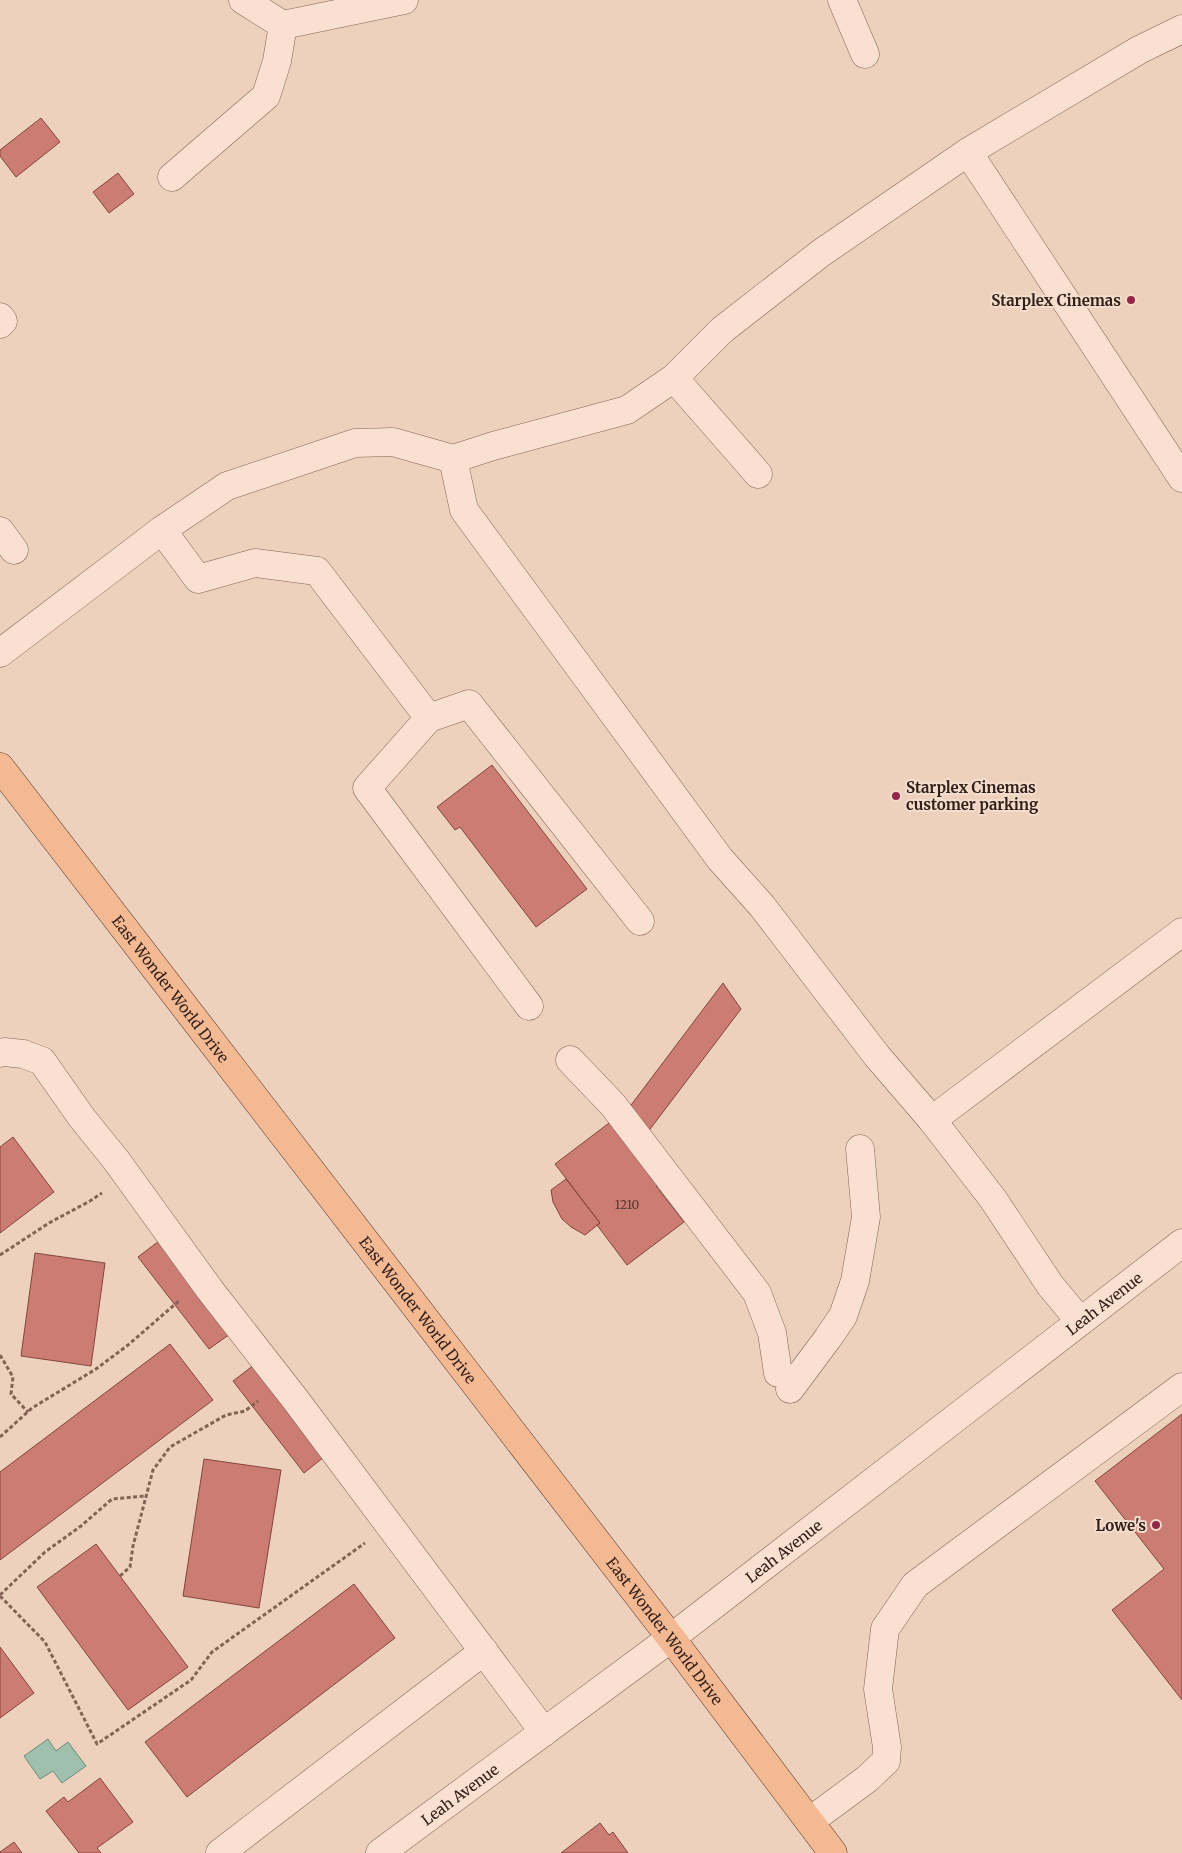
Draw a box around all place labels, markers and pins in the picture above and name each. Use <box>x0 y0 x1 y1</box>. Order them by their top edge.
place label: Starplex Cinemas <box>991 291 1121 310</box>
marker: Starplex Cinemas <box>1125 294 1137 306</box>
place label: Starplex Cinemas customer parking <box>906 778 1039 814</box>
marker: Starplex Cinemas customer parking <box>890 790 902 802</box>
place label: Lowe's <box>1096 1516 1146 1535</box>
marker: Lowe's <box>1150 1519 1162 1531</box>

